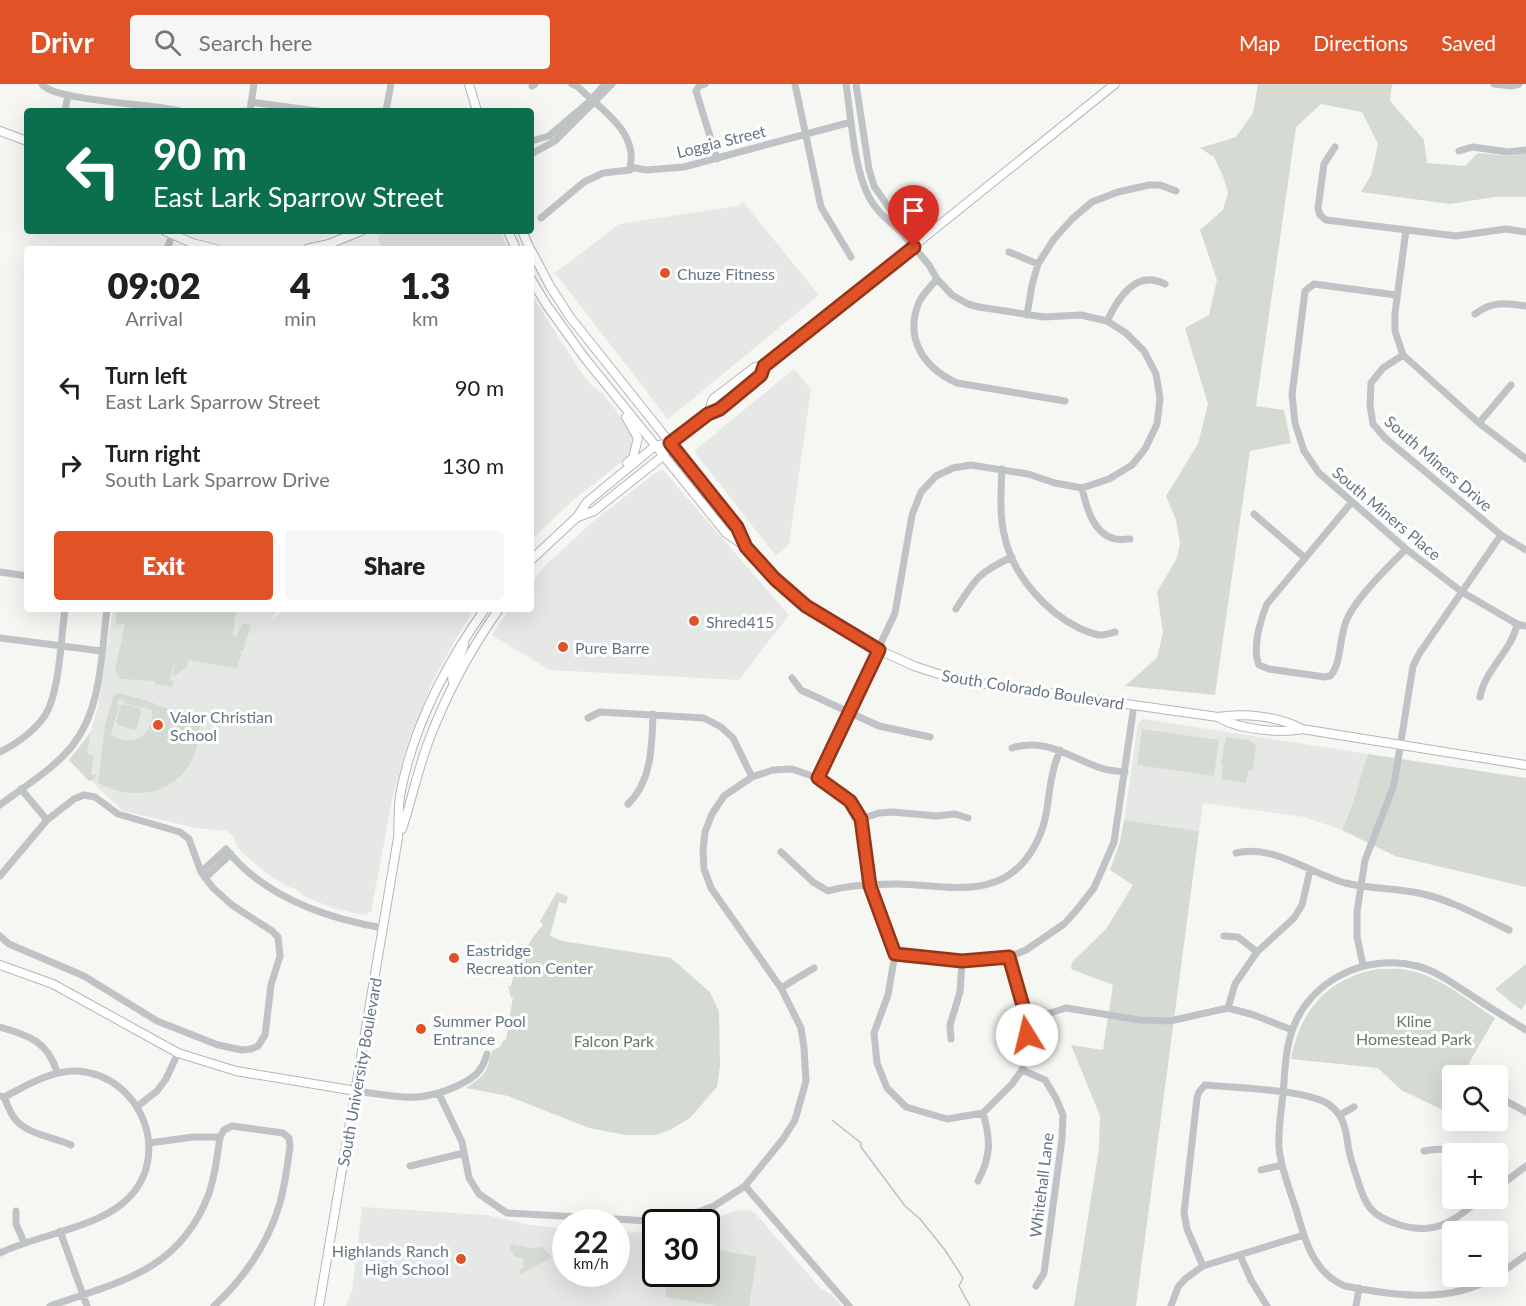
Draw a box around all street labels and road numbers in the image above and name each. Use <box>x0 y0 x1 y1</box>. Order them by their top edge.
street label: Loggia Street <box>674 121 768 161</box>
street label: South Miners Drive <box>1381 411 1497 515</box>
street label: South Miners Place <box>1329 462 1445 564</box>
street label: South Colorado Boulevard <box>940 665 1126 713</box>
street label: South University Boulevard <box>333 976 385 1168</box>
street label: Whitehall Lane <box>1025 1131 1057 1239</box>

